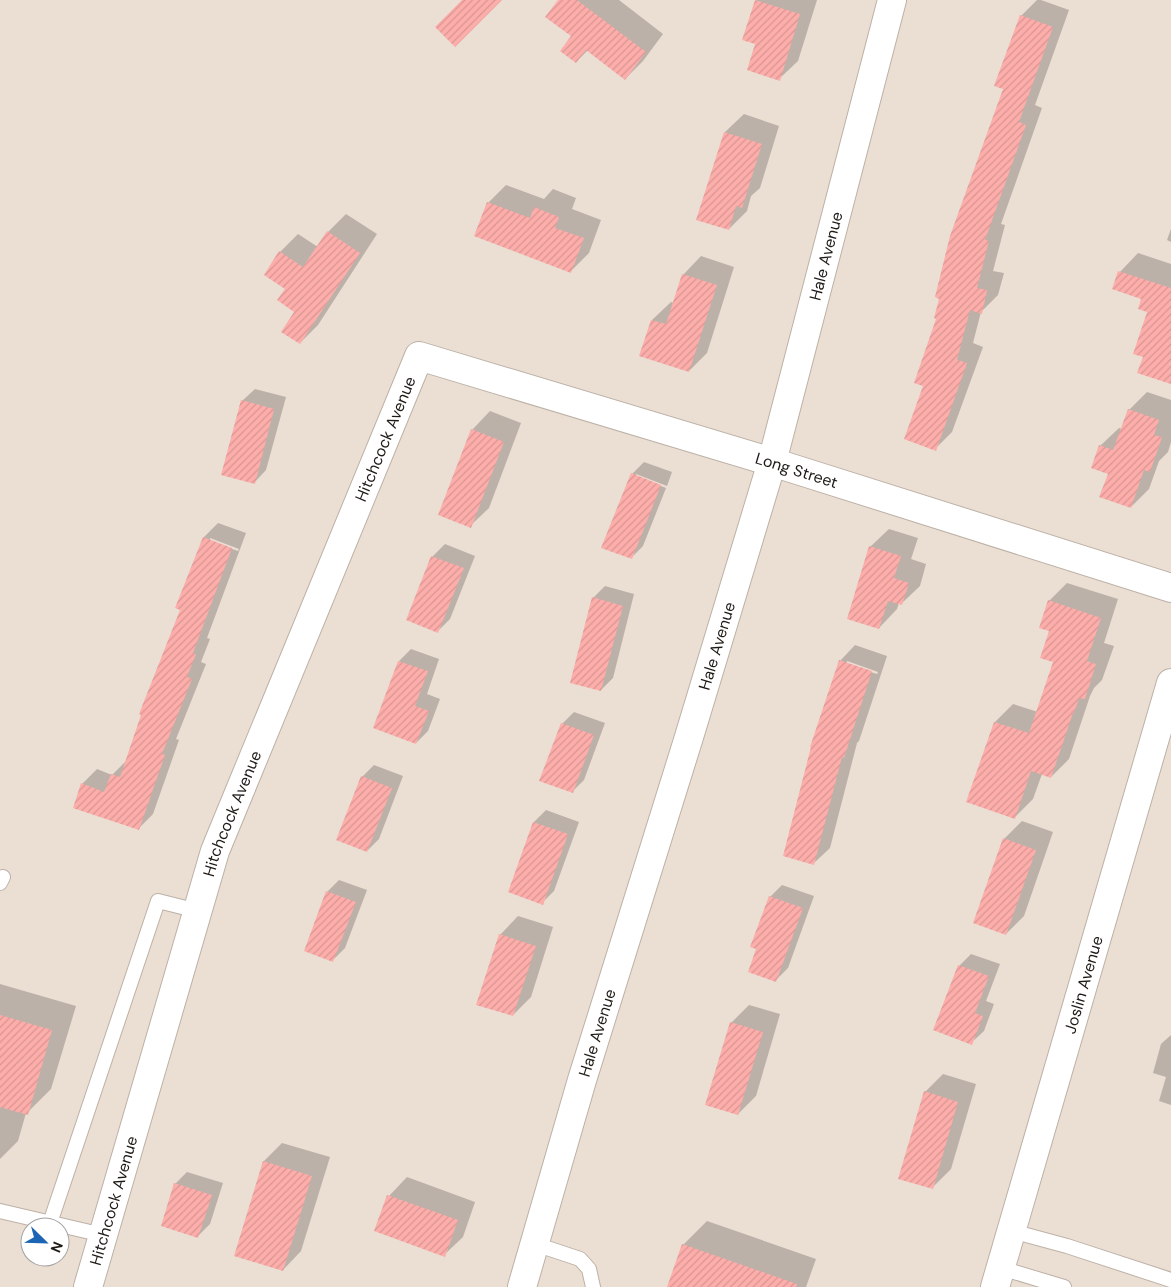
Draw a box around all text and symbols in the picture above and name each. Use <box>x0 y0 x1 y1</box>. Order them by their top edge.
street label: Hale Avenue <box>804 209 847 303</box>
street label: Hitchcock Avenue <box>350 373 420 505</box>
street label: Long Street <box>753 447 841 493</box>
street label: Hale Avenue <box>693 599 740 692</box>
street label: Hitchcock Avenue <box>198 747 266 879</box>
street label: Joslin Avenue <box>1059 933 1107 1036</box>
street label: Hale Avenue <box>573 986 620 1079</box>
street label: Hitchcock Avenue <box>84 1133 142 1268</box>
north arrow <box>20 1217 70 1267</box>
text: N <box>47 1239 67 1255</box>

